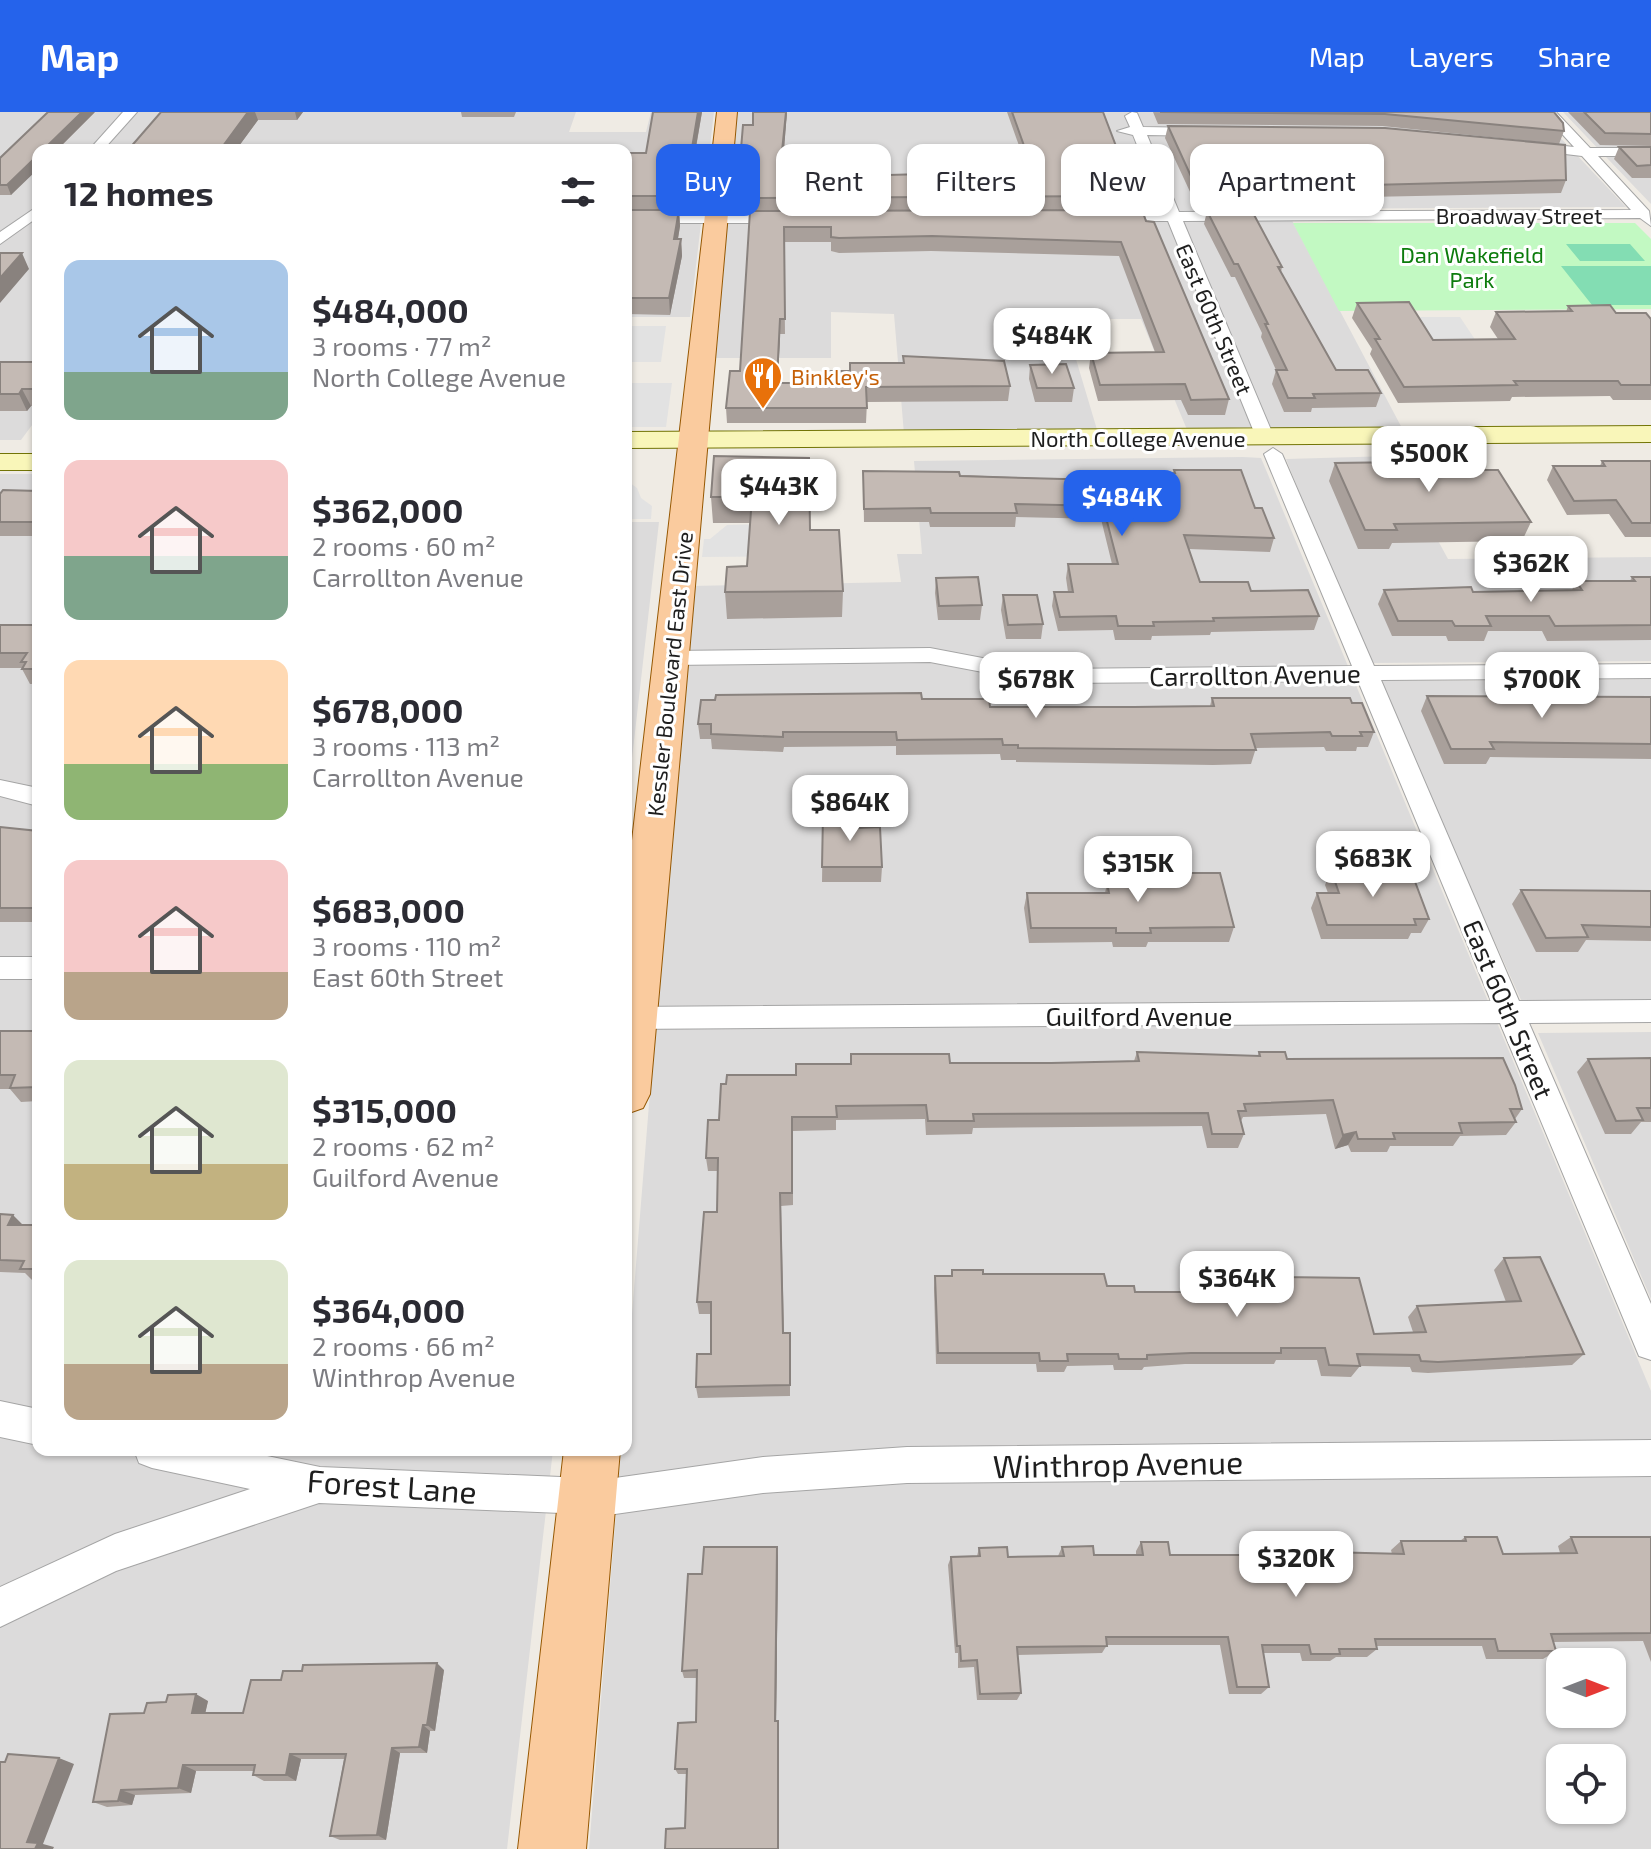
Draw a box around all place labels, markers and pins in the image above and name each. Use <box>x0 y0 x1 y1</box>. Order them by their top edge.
pin: $484K <box>996 308 1108 376</box>
restaurant icon: Binkley's <box>742 355 784 410</box>
place label: Binkley's <box>791 363 880 389</box>
pin: $500K <box>1373 426 1485 494</box>
pin: $443K <box>723 459 835 527</box>
pin: $484K <box>1066 470 1178 538</box>
pin: $362K <box>1475 536 1587 604</box>
pin: $678K <box>980 652 1092 720</box>
pin: $700K <box>1486 652 1598 720</box>
pin: $864K <box>794 775 906 843</box>
pin: $683K <box>1317 831 1429 899</box>
pin: $315K <box>1082 836 1194 904</box>
pin: $364K <box>1181 1251 1293 1319</box>
pin: $320K <box>1240 1531 1352 1599</box>

